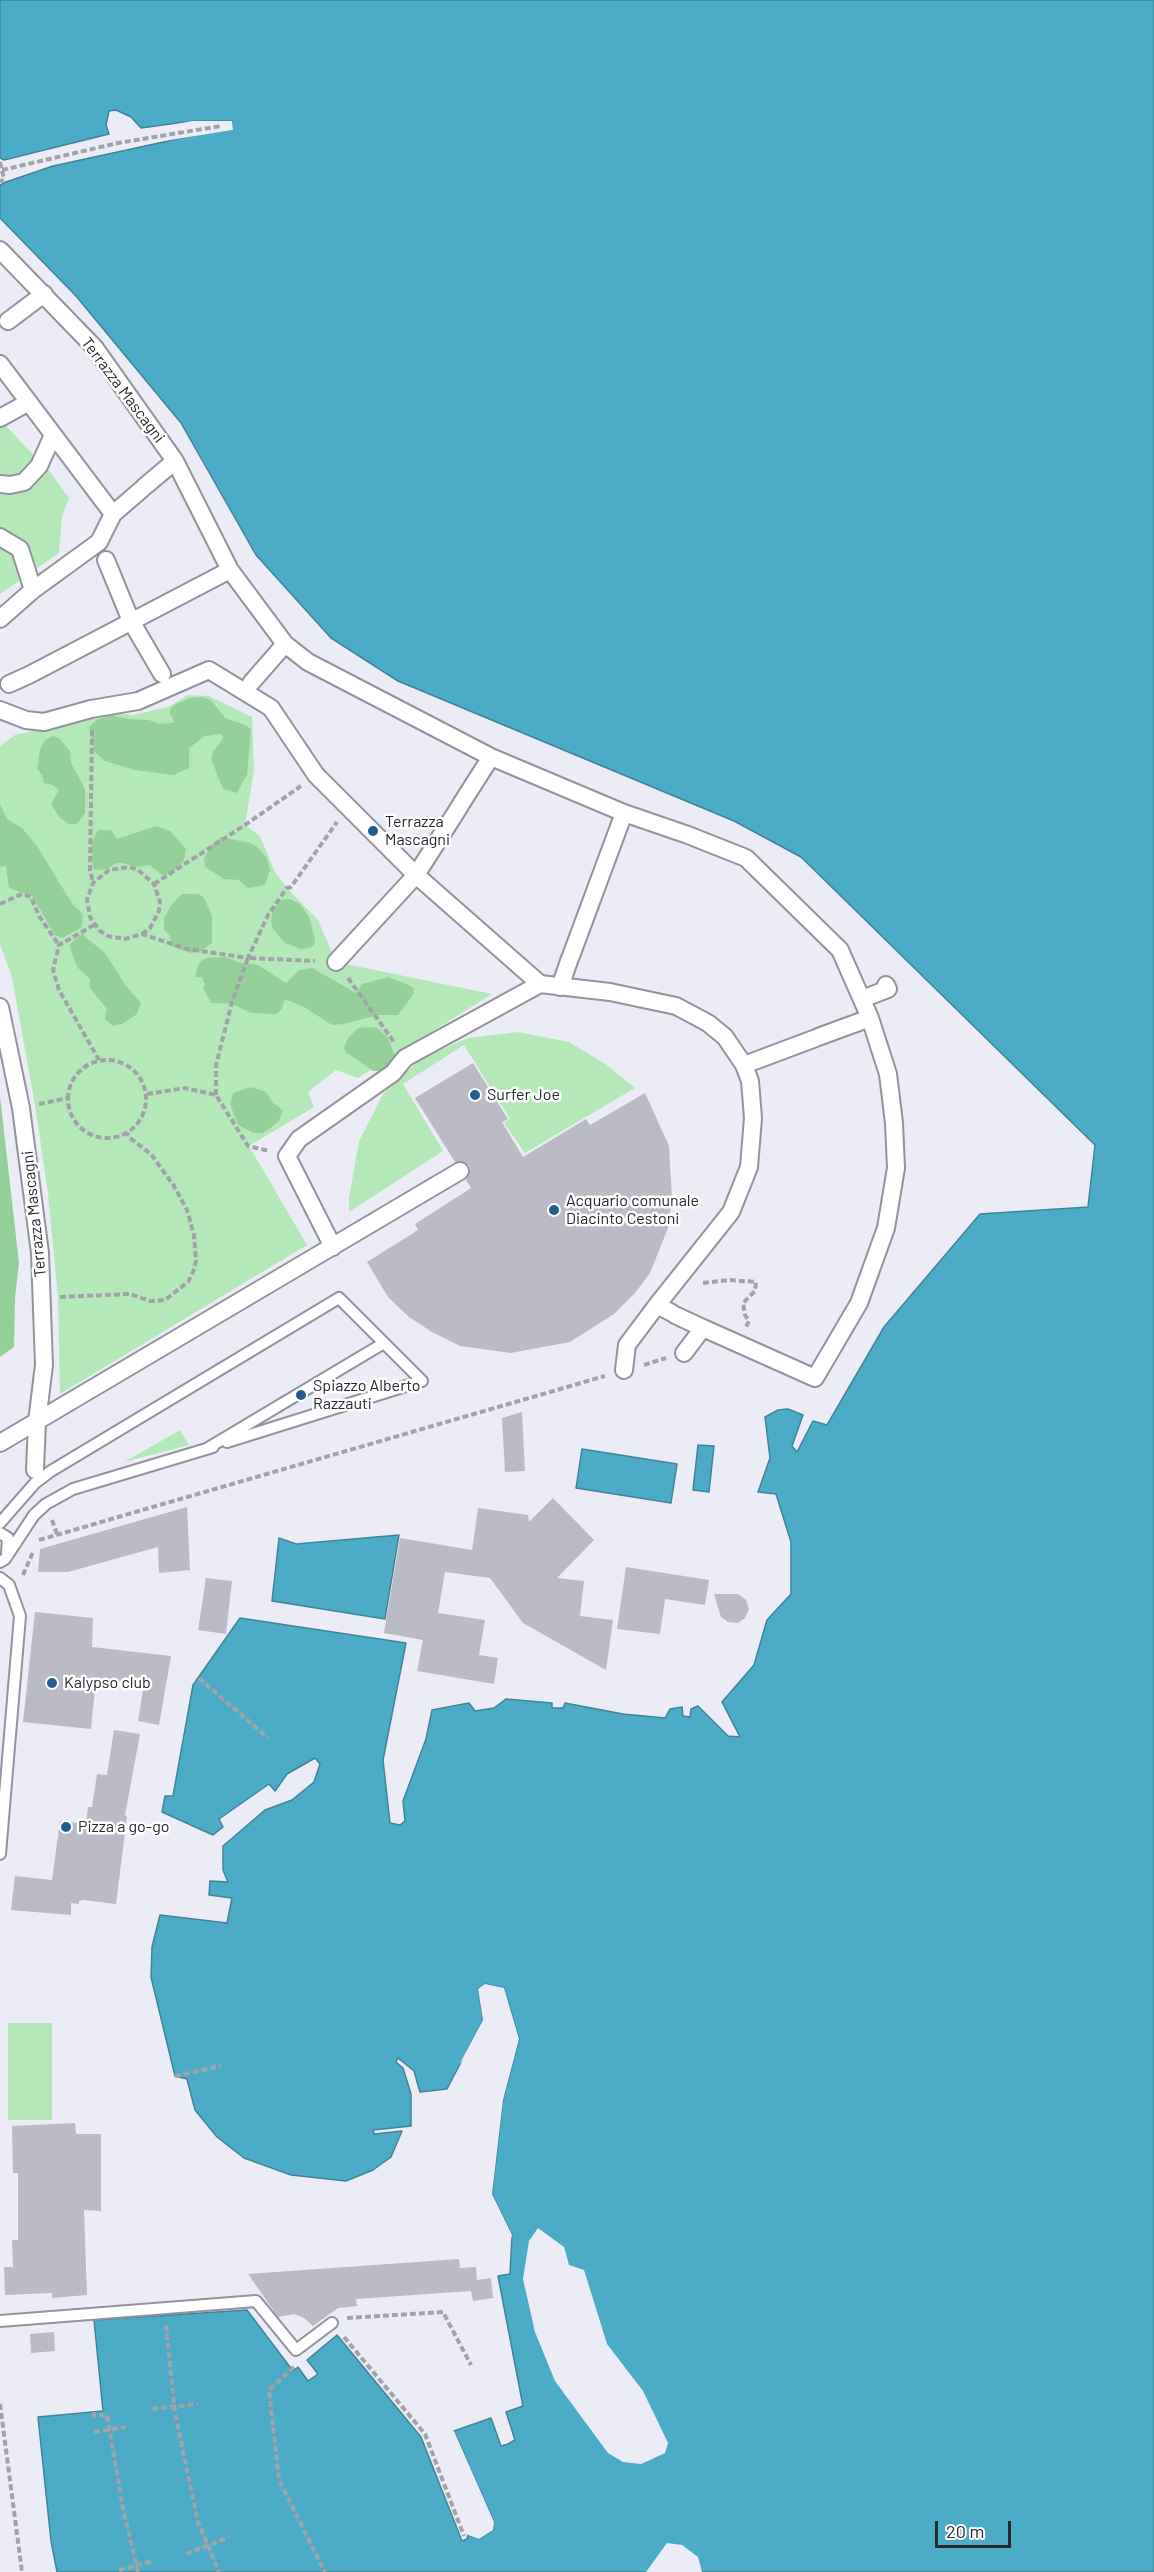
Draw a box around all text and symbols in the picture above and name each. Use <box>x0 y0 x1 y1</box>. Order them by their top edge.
street label: Terrazza Mascagni <box>77 334 169 446</box>
place label: Terrazza Mascagni <box>385 812 450 850</box>
marker: Terrazza Mascagni <box>366 824 380 838</box>
place label: Surfer Joe <box>487 1085 560 1105</box>
marker: Surfer Joe <box>468 1088 482 1102</box>
street label: Terrazza Mascagni <box>18 1150 50 1278</box>
place label: Acquario comunale Diacinto Cestoni <box>566 1191 699 1229</box>
marker: Acquario comunale Diacinto Cestoni <box>547 1203 561 1217</box>
place label: Spiazzo Alberto Razzauti <box>313 1376 421 1414</box>
marker: Spiazzo Alberto Razzauti <box>294 1388 308 1402</box>
place label: Kalypso club <box>64 1673 151 1693</box>
marker: Kalypso club <box>45 1676 59 1690</box>
place label: Pizza a go-go <box>78 1817 169 1837</box>
marker: Pizza a go-go <box>59 1820 73 1834</box>
scale bar <box>938 2509 1014 2547</box>
text: 20 m <box>946 2520 984 2542</box>

